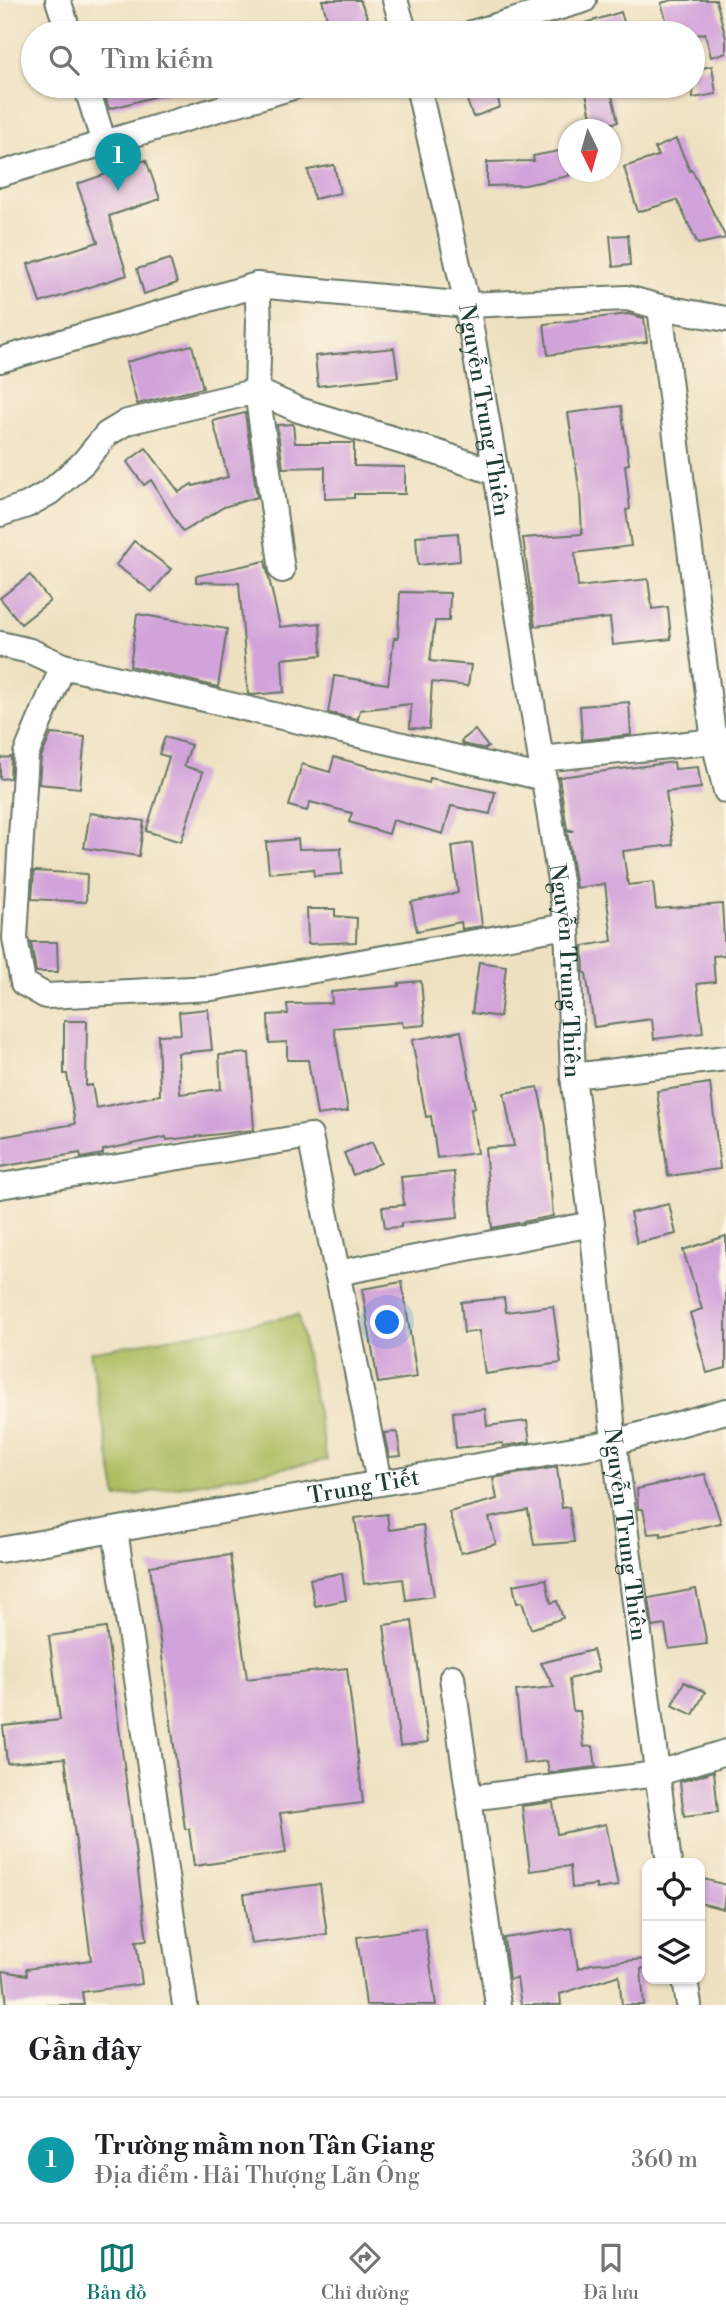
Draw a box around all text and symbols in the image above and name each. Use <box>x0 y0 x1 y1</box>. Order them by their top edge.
search box <box>21 21 705 98</box>
icon: search <box>45 41 83 79</box>
text: Tìm kiếm <box>101 44 214 76</box>
north arrow <box>558 119 621 182</box>
pin: 1 <box>95 133 141 191</box>
street label: Nguyễn Trung Thiên <box>452 302 516 519</box>
street label: Nguyễn Trung Thiên <box>542 862 586 1079</box>
your location <box>370 1305 404 1339</box>
street label: Nguyễn Trung Thiên <box>598 1426 653 1643</box>
street label: Trung Tiết <box>306 1464 422 1511</box>
map controls <box>642 1858 705 1984</box>
button: locate <box>642 1858 705 1921</box>
button: layers <box>642 1921 705 1984</box>
text: Gần đây <box>28 2032 141 2070</box>
text: Trường mầm non Tân Giang <box>95 2130 434 2162</box>
text: 1 <box>45 2146 57 2174</box>
text: 360 m <box>631 2146 698 2174</box>
text: Địa điểm · Hải Thượng Lãn Ông <box>95 2162 420 2190</box>
tab: Bản đồ <box>87 2239 147 2305</box>
tab: Chỉ đường <box>321 2239 409 2305</box>
tab: Đã lưu <box>583 2239 639 2305</box>

